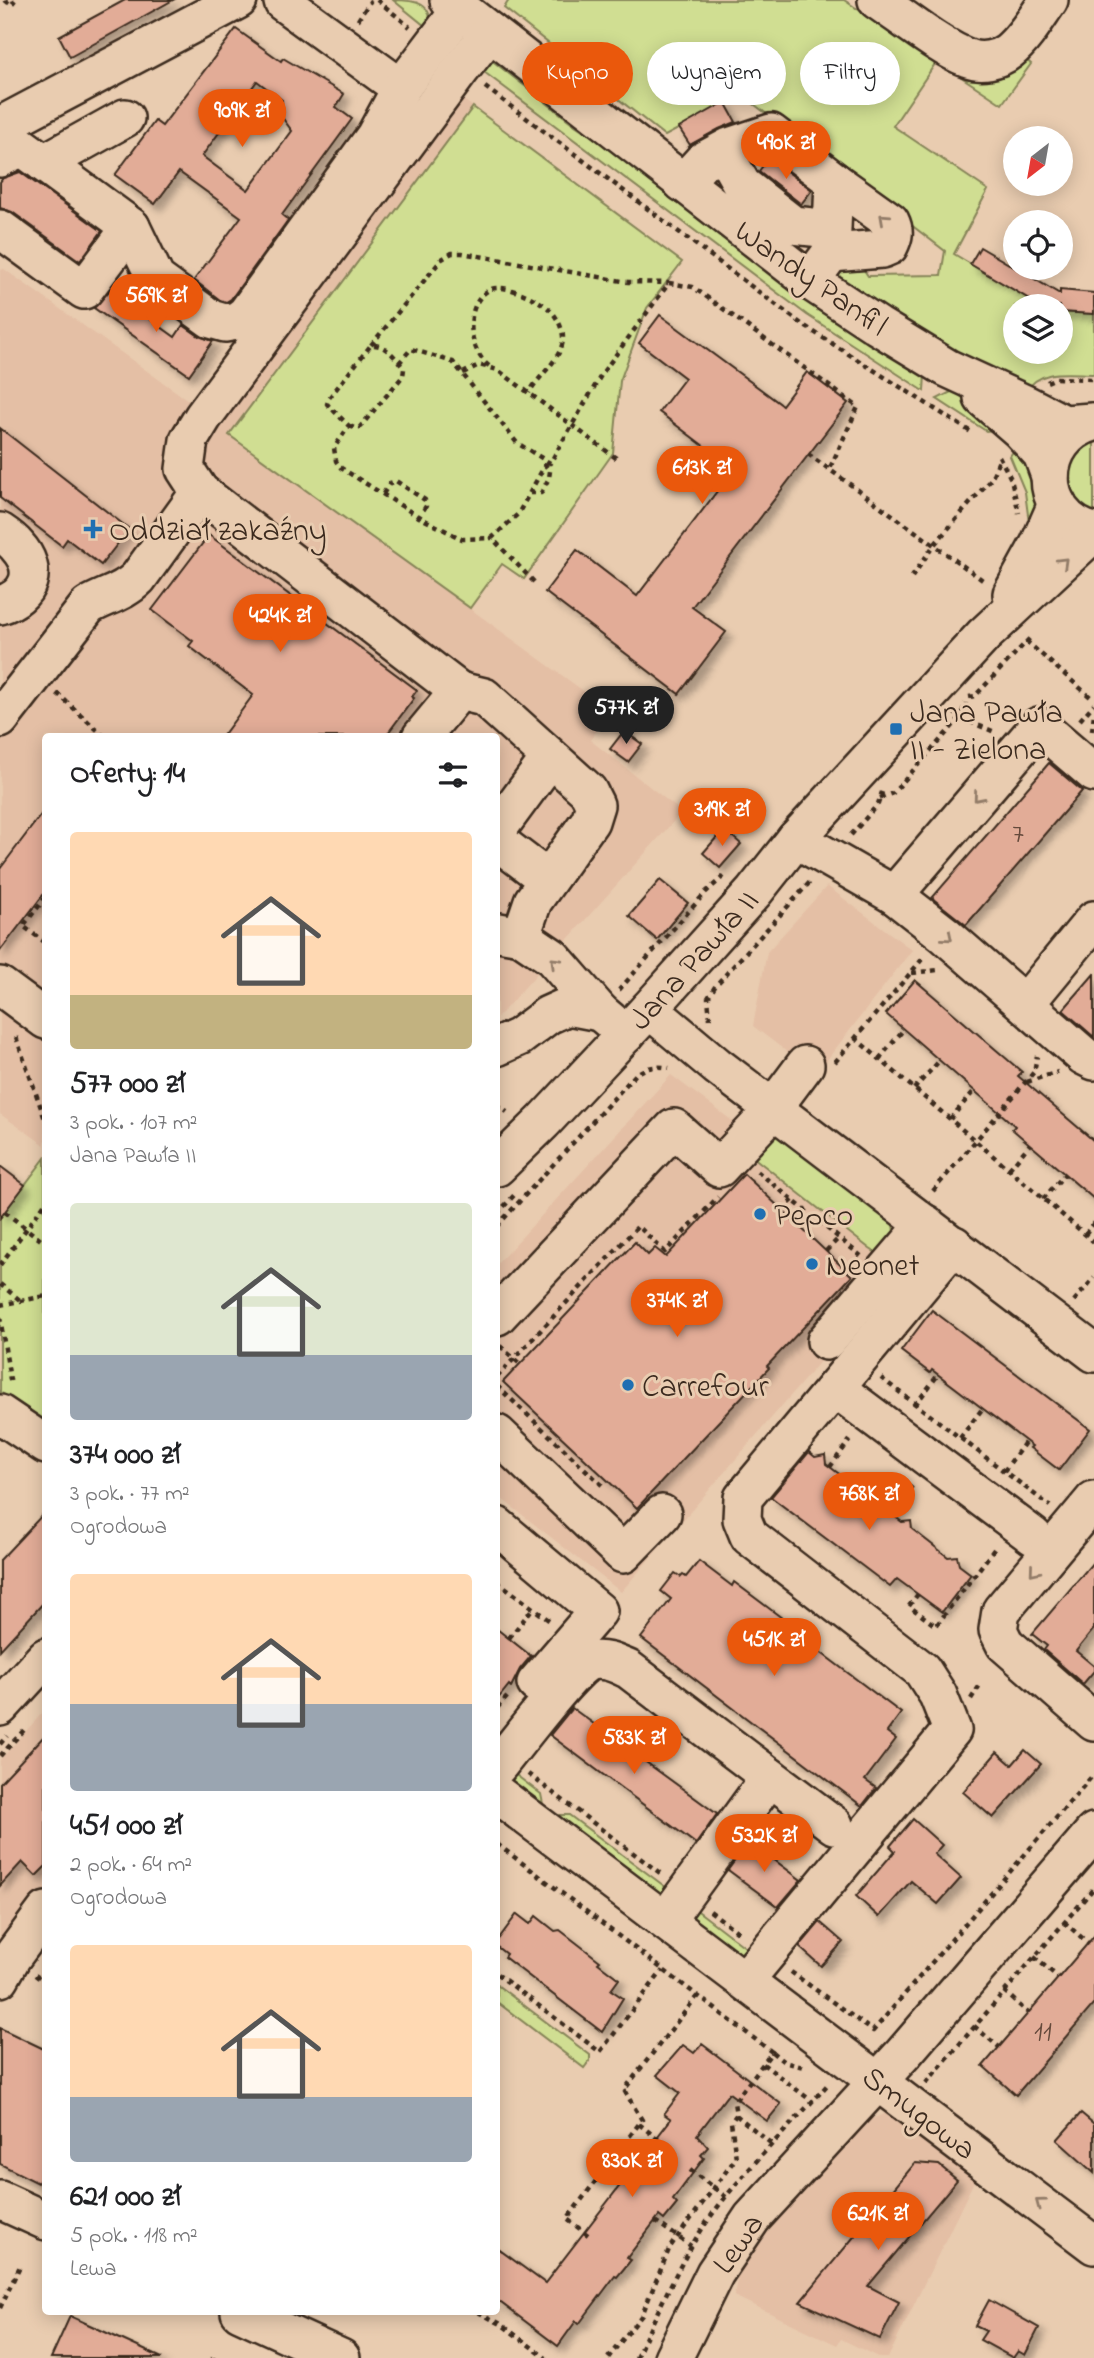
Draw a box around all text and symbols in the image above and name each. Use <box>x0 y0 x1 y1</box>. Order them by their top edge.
chip: Kupno <box>522 42 633 105</box>
chip: Wynajem <box>647 42 786 105</box>
chip: Filtry <box>800 42 900 105</box>
pin: 909K zł <box>177 90 307 149</box>
text: 909K zł <box>214 95 270 128</box>
pin: 490K zł <box>721 122 851 181</box>
north arrow <box>1003 126 1073 196</box>
map controls <box>1003 126 1073 364</box>
text: 490K zł <box>757 127 815 160</box>
street label: Wandy Panfil <box>724 210 896 350</box>
button: locate <box>1003 210 1073 280</box>
one-way arrow <box>879 214 892 226</box>
pin: 569K zł <box>91 274 221 334</box>
text: 569K zł <box>125 280 187 313</box>
button: layers <box>1003 294 1073 364</box>
pin: 613K zł <box>637 447 767 506</box>
text: 613K zł <box>673 452 731 485</box>
place label: Oddział zakaźny <box>109 509 327 556</box>
marker: Oddział zakaźny <box>83 519 103 539</box>
one-way arrow <box>1054 558 1067 571</box>
pin: 424K zł <box>215 594 345 654</box>
text: 424K zł <box>249 600 311 633</box>
pin: 577K zł <box>561 686 691 746</box>
place label: Jana Pawła II - Zielona <box>910 691 1063 775</box>
text: 577K zł <box>594 692 658 725</box>
marker: Jana Pawła II - Zielona <box>888 721 904 737</box>
text: Oferty: 14 <box>70 753 185 797</box>
icon: filters <box>434 756 472 794</box>
pin: 319K zł <box>657 788 787 848</box>
one-way arrow <box>974 789 986 802</box>
text: 319K zł <box>694 794 750 827</box>
house number: 7 <box>1012 815 1024 856</box>
icon: home <box>208 878 334 1004</box>
street label: Jana Pawła II <box>619 880 772 1042</box>
one-way arrow <box>940 929 952 942</box>
one-way arrow <box>551 958 563 970</box>
text: 577 000 zł <box>70 1063 185 1107</box>
text: 3 pok. · 107 m² <box>70 1107 197 1140</box>
text: Jana Pawła II <box>70 1140 196 1173</box>
place label: Pepco <box>774 1194 853 1241</box>
marker: Pepco <box>752 1206 768 1222</box>
place label: Neonet <box>826 1244 920 1291</box>
icon: home <box>208 1249 334 1375</box>
marker: Neonet <box>804 1256 820 1272</box>
pin: 374K zł <box>612 1280 742 1339</box>
text: 374K zł <box>647 1285 707 1318</box>
place label: Carrefour <box>642 1365 769 1412</box>
marker: Carrefour <box>620 1377 636 1393</box>
text: 374 000 zł <box>70 1434 180 1478</box>
pin: 768K zł <box>804 1472 934 1532</box>
text: 3 pok. · 77 m² <box>70 1478 190 1511</box>
text: 768K zł <box>839 1478 899 1511</box>
text: Ogrodowa <box>70 1511 167 1544</box>
one-way arrow <box>1030 1562 1042 1575</box>
pin: 451K zł <box>709 1618 839 1678</box>
icon: home <box>208 1620 334 1746</box>
text: 451K zł <box>743 1624 805 1657</box>
pin: 583K zł <box>569 1716 699 1776</box>
text: 583K zł <box>602 1722 666 1755</box>
text: 451 000 zł <box>70 1805 182 1849</box>
pin: 532K zł <box>699 1814 829 1874</box>
text: 532K zł <box>731 1820 797 1853</box>
text: 2 pok. · 64 m² <box>70 1849 192 1882</box>
text: Ogrodowa <box>70 1882 167 1915</box>
icon: home <box>208 1991 334 2117</box>
house number: 11 <box>1034 2013 1052 2054</box>
street label: Smugowa <box>851 2056 985 2174</box>
pin: 830K zł <box>567 2140 697 2199</box>
text: 830K zł <box>602 2145 662 2178</box>
text: 621 000 zł <box>70 2176 181 2220</box>
pin: 621K zł <box>813 2192 943 2252</box>
text: 621K zł <box>848 2198 908 2231</box>
one-way arrow <box>1035 2199 1048 2211</box>
street label: Lewa <box>702 2205 777 2285</box>
text: 5 pok. · 118 m² <box>70 2220 198 2253</box>
text: Lewa <box>70 2253 116 2286</box>

